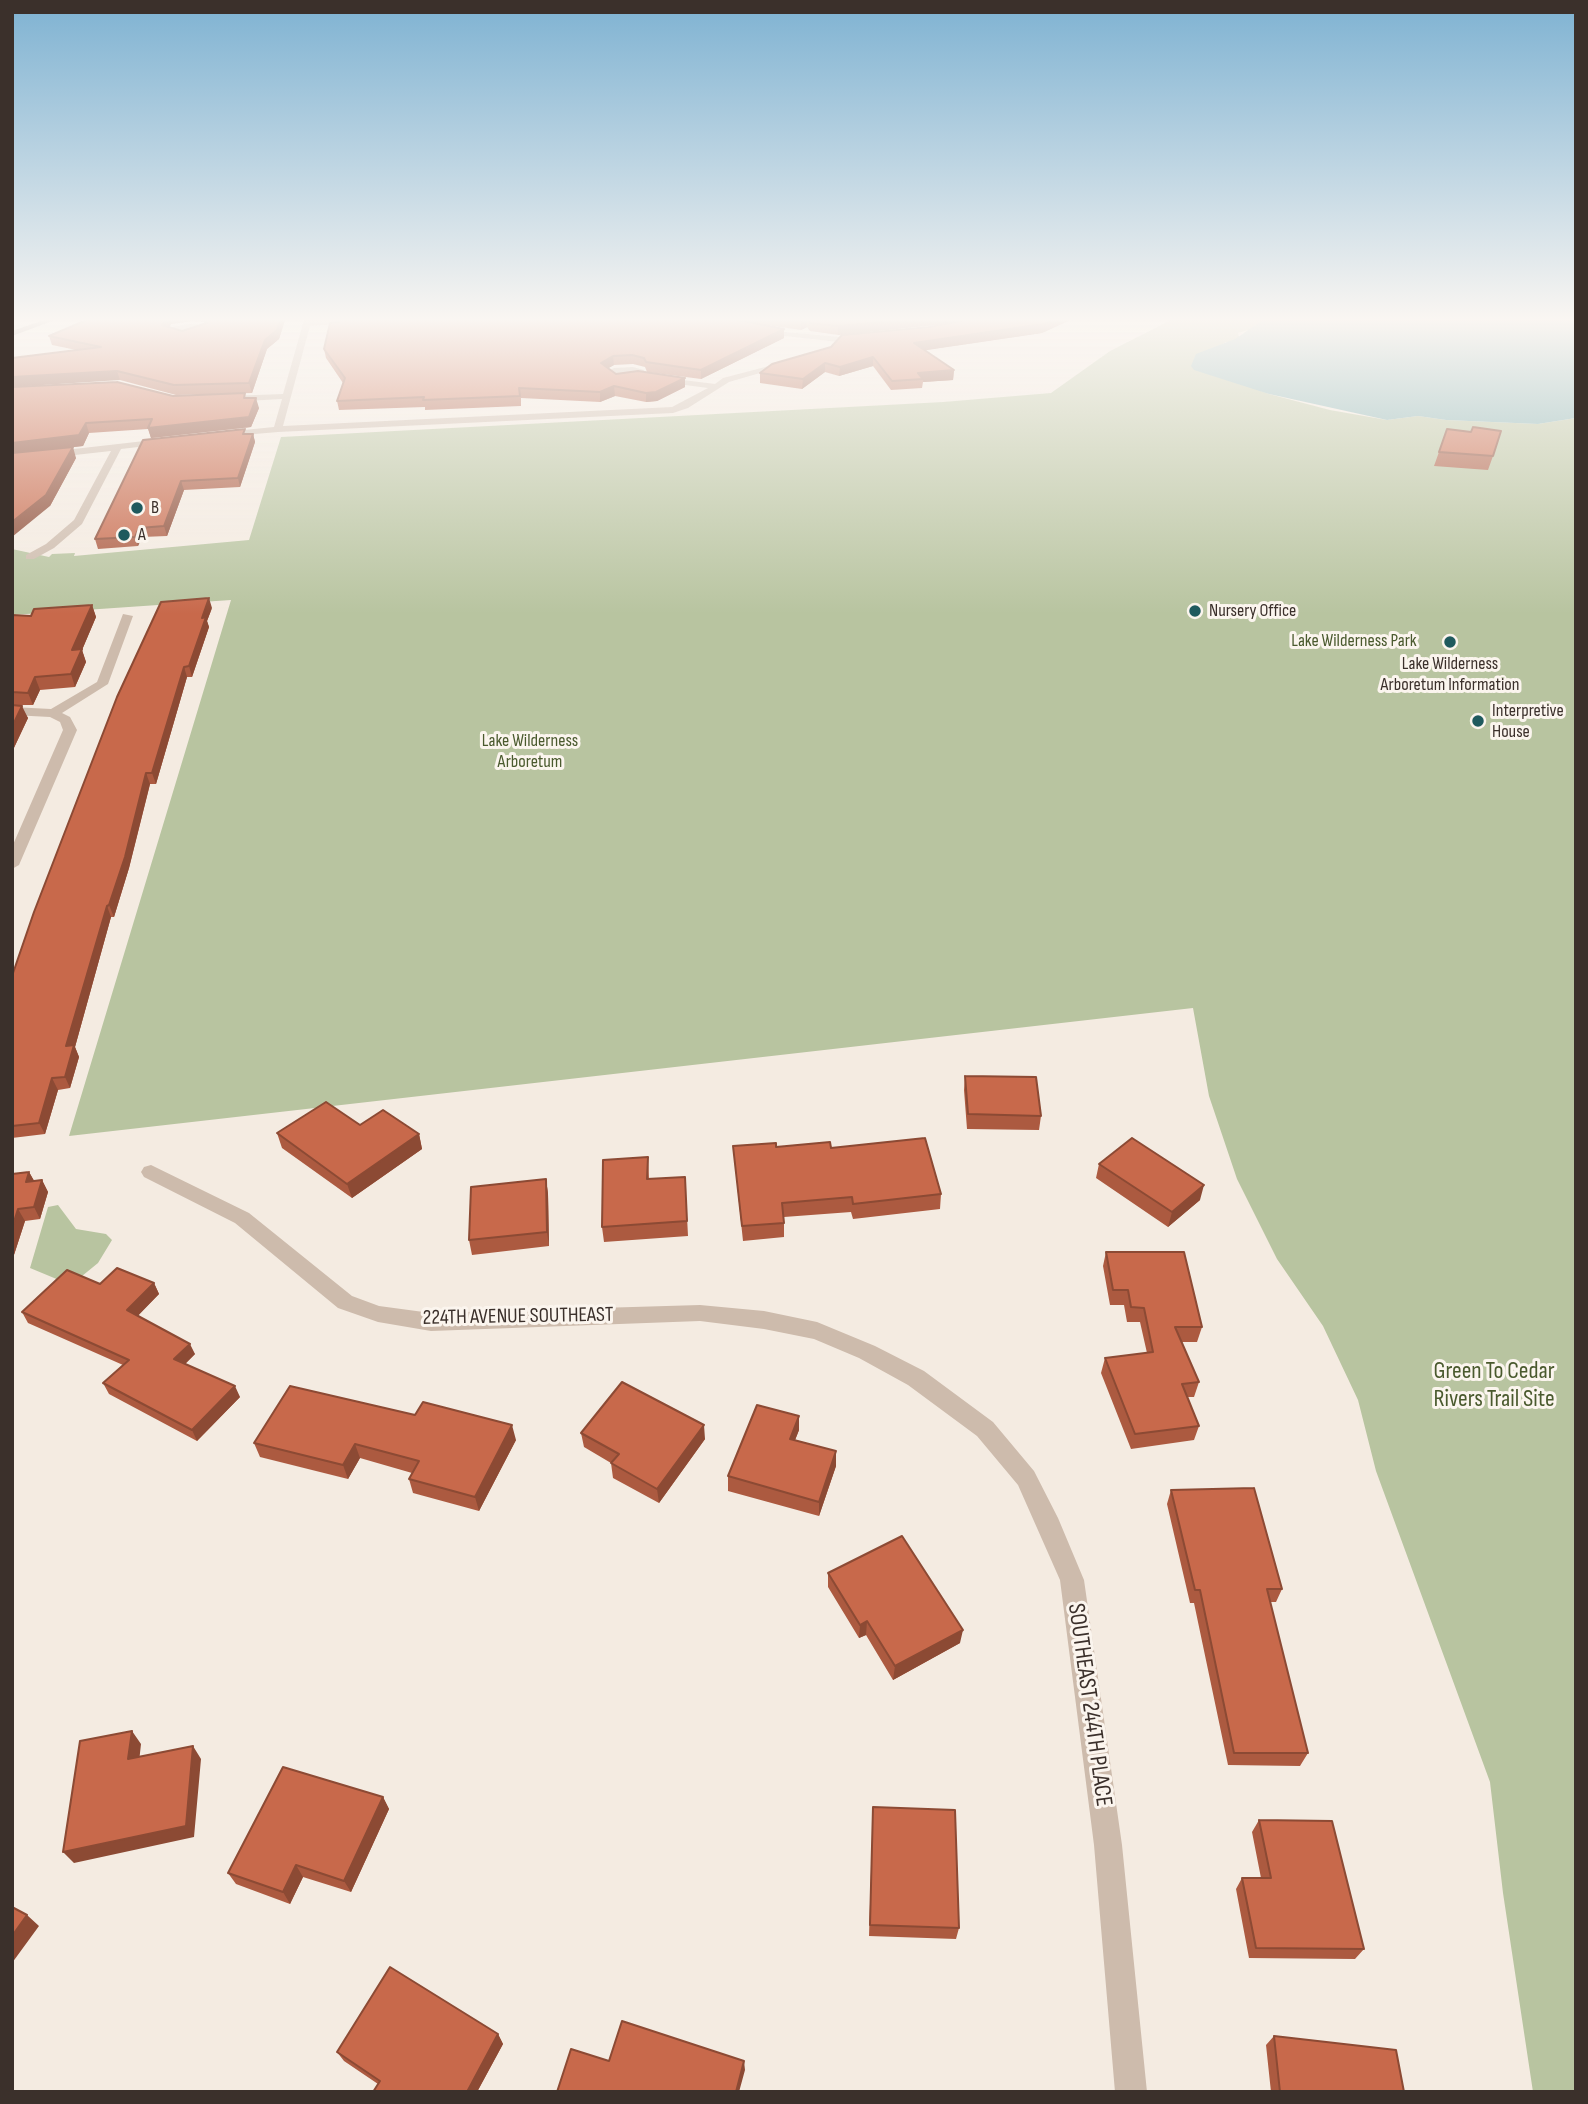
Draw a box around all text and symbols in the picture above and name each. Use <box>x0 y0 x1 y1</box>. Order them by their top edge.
place label: B <box>151 497 159 519</box>
marker: B <box>129 500 145 516</box>
place label: A <box>138 524 146 546</box>
marker: A <box>116 527 132 543</box>
place label: Nursery Office <box>1209 600 1296 622</box>
marker: Nursery Office <box>1187 603 1203 619</box>
park label: Lake Wilderness Park <box>1291 630 1417 652</box>
marker: Lake Wilderness Arboretum Information <box>1442 634 1458 650</box>
place label: Lake Wilderness Arboretum Information <box>1381 653 1519 696</box>
place label: Interpretive House <box>1492 700 1564 742</box>
marker: Interpretive House <box>1470 713 1486 729</box>
park label: Lake Wilderness Arboretum <box>482 730 578 772</box>
street label: 224TH AVENUE SOUTHEAST <box>422 1303 614 1331</box>
park label: Green To Cedar Rivers Trail Site <box>1433 1358 1555 1414</box>
street label: SOUTHEAST 244TH PLACE <box>1060 1602 1118 1808</box>

